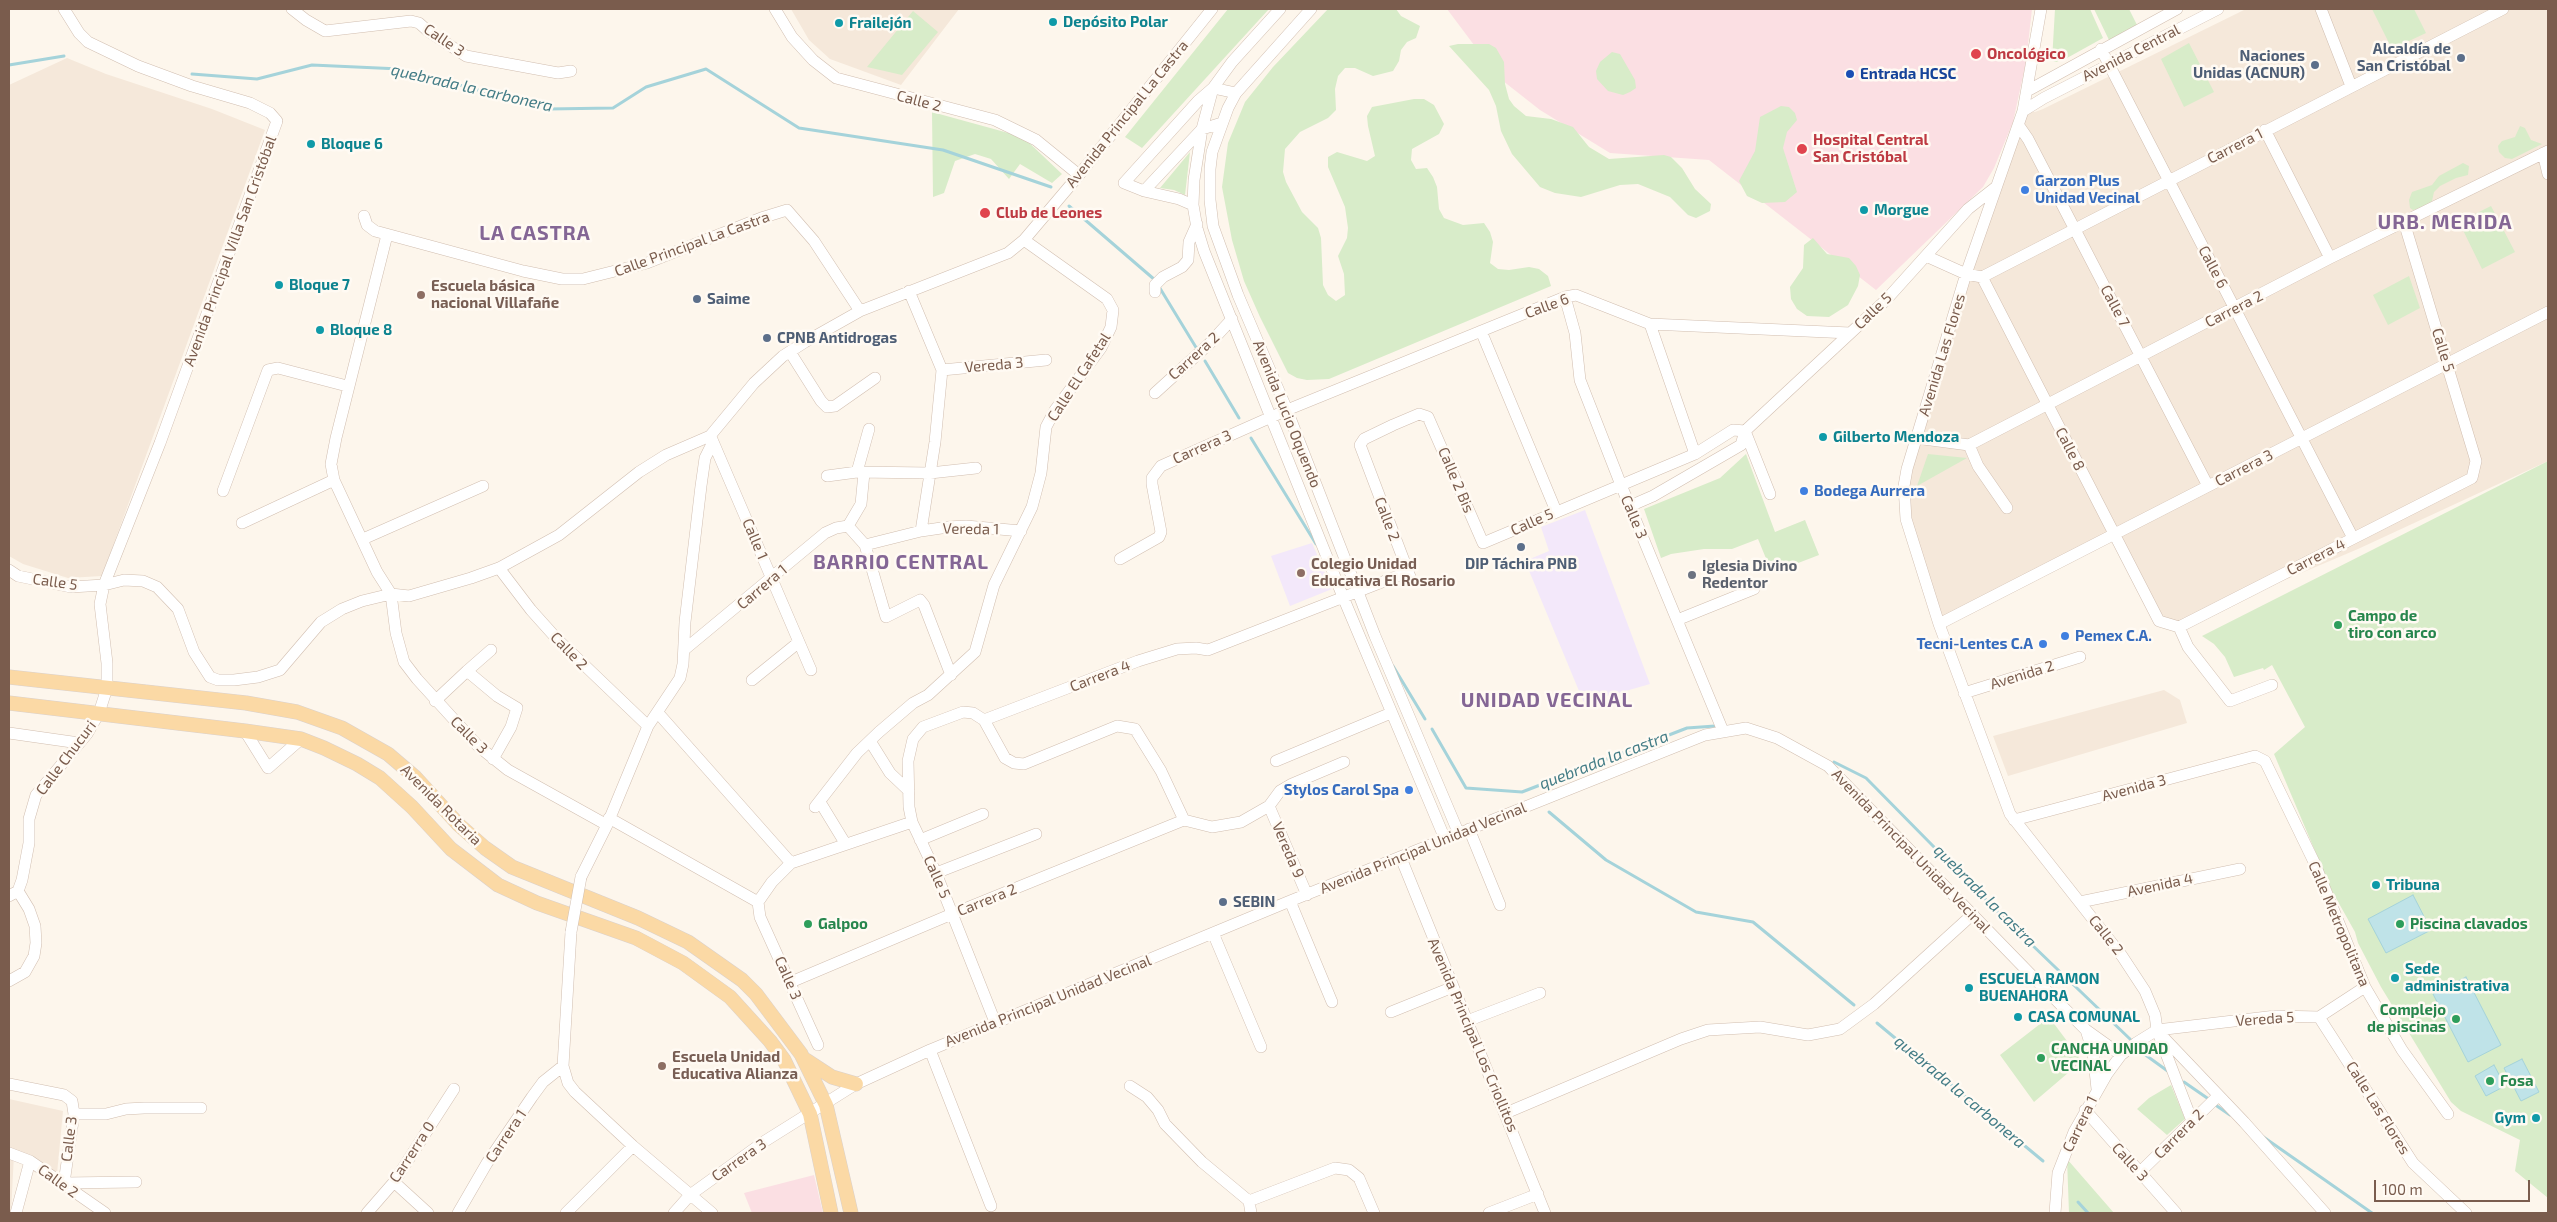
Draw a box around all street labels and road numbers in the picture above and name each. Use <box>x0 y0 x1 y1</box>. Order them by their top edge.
street label: Calle 3 <box>420 20 468 60</box>
street label: Avenida Central <box>2079 21 2183 85</box>
street label: Avenida Principal La Castra <box>1062 37 1192 191</box>
street label: Calle 2 <box>895 86 943 116</box>
street label: Carrera 1 <box>2204 124 2266 168</box>
street label: Avenida Principal Villa San Cristóbal <box>180 133 280 369</box>
street label: Calle Principal La Castra <box>612 208 772 280</box>
street label: Calle 6 <box>2194 243 2232 291</box>
street label: Calle 7 <box>2097 282 2133 330</box>
street label: Carrera 2 <box>2202 287 2266 331</box>
street label: Calle 5 <box>1851 289 1895 333</box>
street label: Calle 6 <box>1522 290 1572 322</box>
street label: Avenida Las Flores <box>1915 292 1969 418</box>
street label: Calle 5 <box>2428 326 2458 374</box>
street label: Carrera 2 <box>1165 328 1223 384</box>
street label: Calle El Cafetal <box>1044 329 1114 425</box>
street label: Avenida Lucio Oquendo <box>1249 338 1325 490</box>
street label: Vereda 3 <box>964 353 1024 377</box>
street label: Calle 8 <box>2051 424 2089 474</box>
street label: Carrera 3 <box>1170 426 1234 468</box>
street label: Calle 2 Bis <box>1434 444 1478 516</box>
street label: Carrera 3 <box>2212 446 2276 490</box>
street label: Calle 3 <box>1617 493 1651 541</box>
street label: Calle 2 <box>1370 495 1404 543</box>
street label: Calle 5 <box>1508 505 1556 539</box>
street label: Calle 1 <box>738 516 772 562</box>
street label: Vereda 1 <box>943 520 999 538</box>
street label: Carrera 4 <box>2284 535 2348 579</box>
street label: Carrera 1 <box>733 561 791 613</box>
street label: Calle 5 <box>31 570 79 594</box>
street label: Calle 2 <box>547 628 591 674</box>
street label: Carrera 4 <box>1067 656 1133 696</box>
street label: Avenida 2 <box>1988 657 2056 693</box>
street label: Calle 3 <box>447 713 491 757</box>
street label: Calle Chucuri <box>32 717 100 799</box>
street label: Avenida Rotaria <box>397 761 485 849</box>
street label: Avenida Principal Unidad Vecinal <box>1828 765 1994 937</box>
street label: Avenida 3 <box>2100 771 2168 805</box>
street label: Avenida Principal Unidad Vecinal <box>1317 798 1529 898</box>
street label: Vereda 9 <box>1268 819 1308 881</box>
street label: Calle 5 <box>920 853 954 901</box>
street label: Calle Metropolitana <box>2304 859 2374 989</box>
street label: Avenida 4 <box>2125 869 2195 901</box>
street label: Carrera 2 <box>955 880 1019 920</box>
street label: Calle 2 <box>2085 912 2127 958</box>
street label: Avenida Principal Los Criollitos <box>1424 935 1522 1135</box>
street label: Avenida Principal Unidad Vecinal <box>942 951 1154 1051</box>
street label: Calle 3 <box>771 954 805 1002</box>
street label: Vereda 5 <box>2235 1008 2295 1030</box>
street label: Calle Las Flores <box>2342 1058 2414 1158</box>
street label: Carrera 1 <box>2059 1093 2101 1155</box>
street label: Carrera 2 <box>2150 1105 2208 1163</box>
street label: Carrera 1 <box>482 1106 530 1166</box>
street label: Calle 3 <box>57 1115 81 1163</box>
street label: Carrerra 0 <box>386 1118 438 1186</box>
street label: Carrera 3 <box>708 1135 770 1185</box>
street label: Calle 3 <box>2108 1139 2152 1185</box>
street label: Calle 2 <box>34 1160 82 1202</box>

